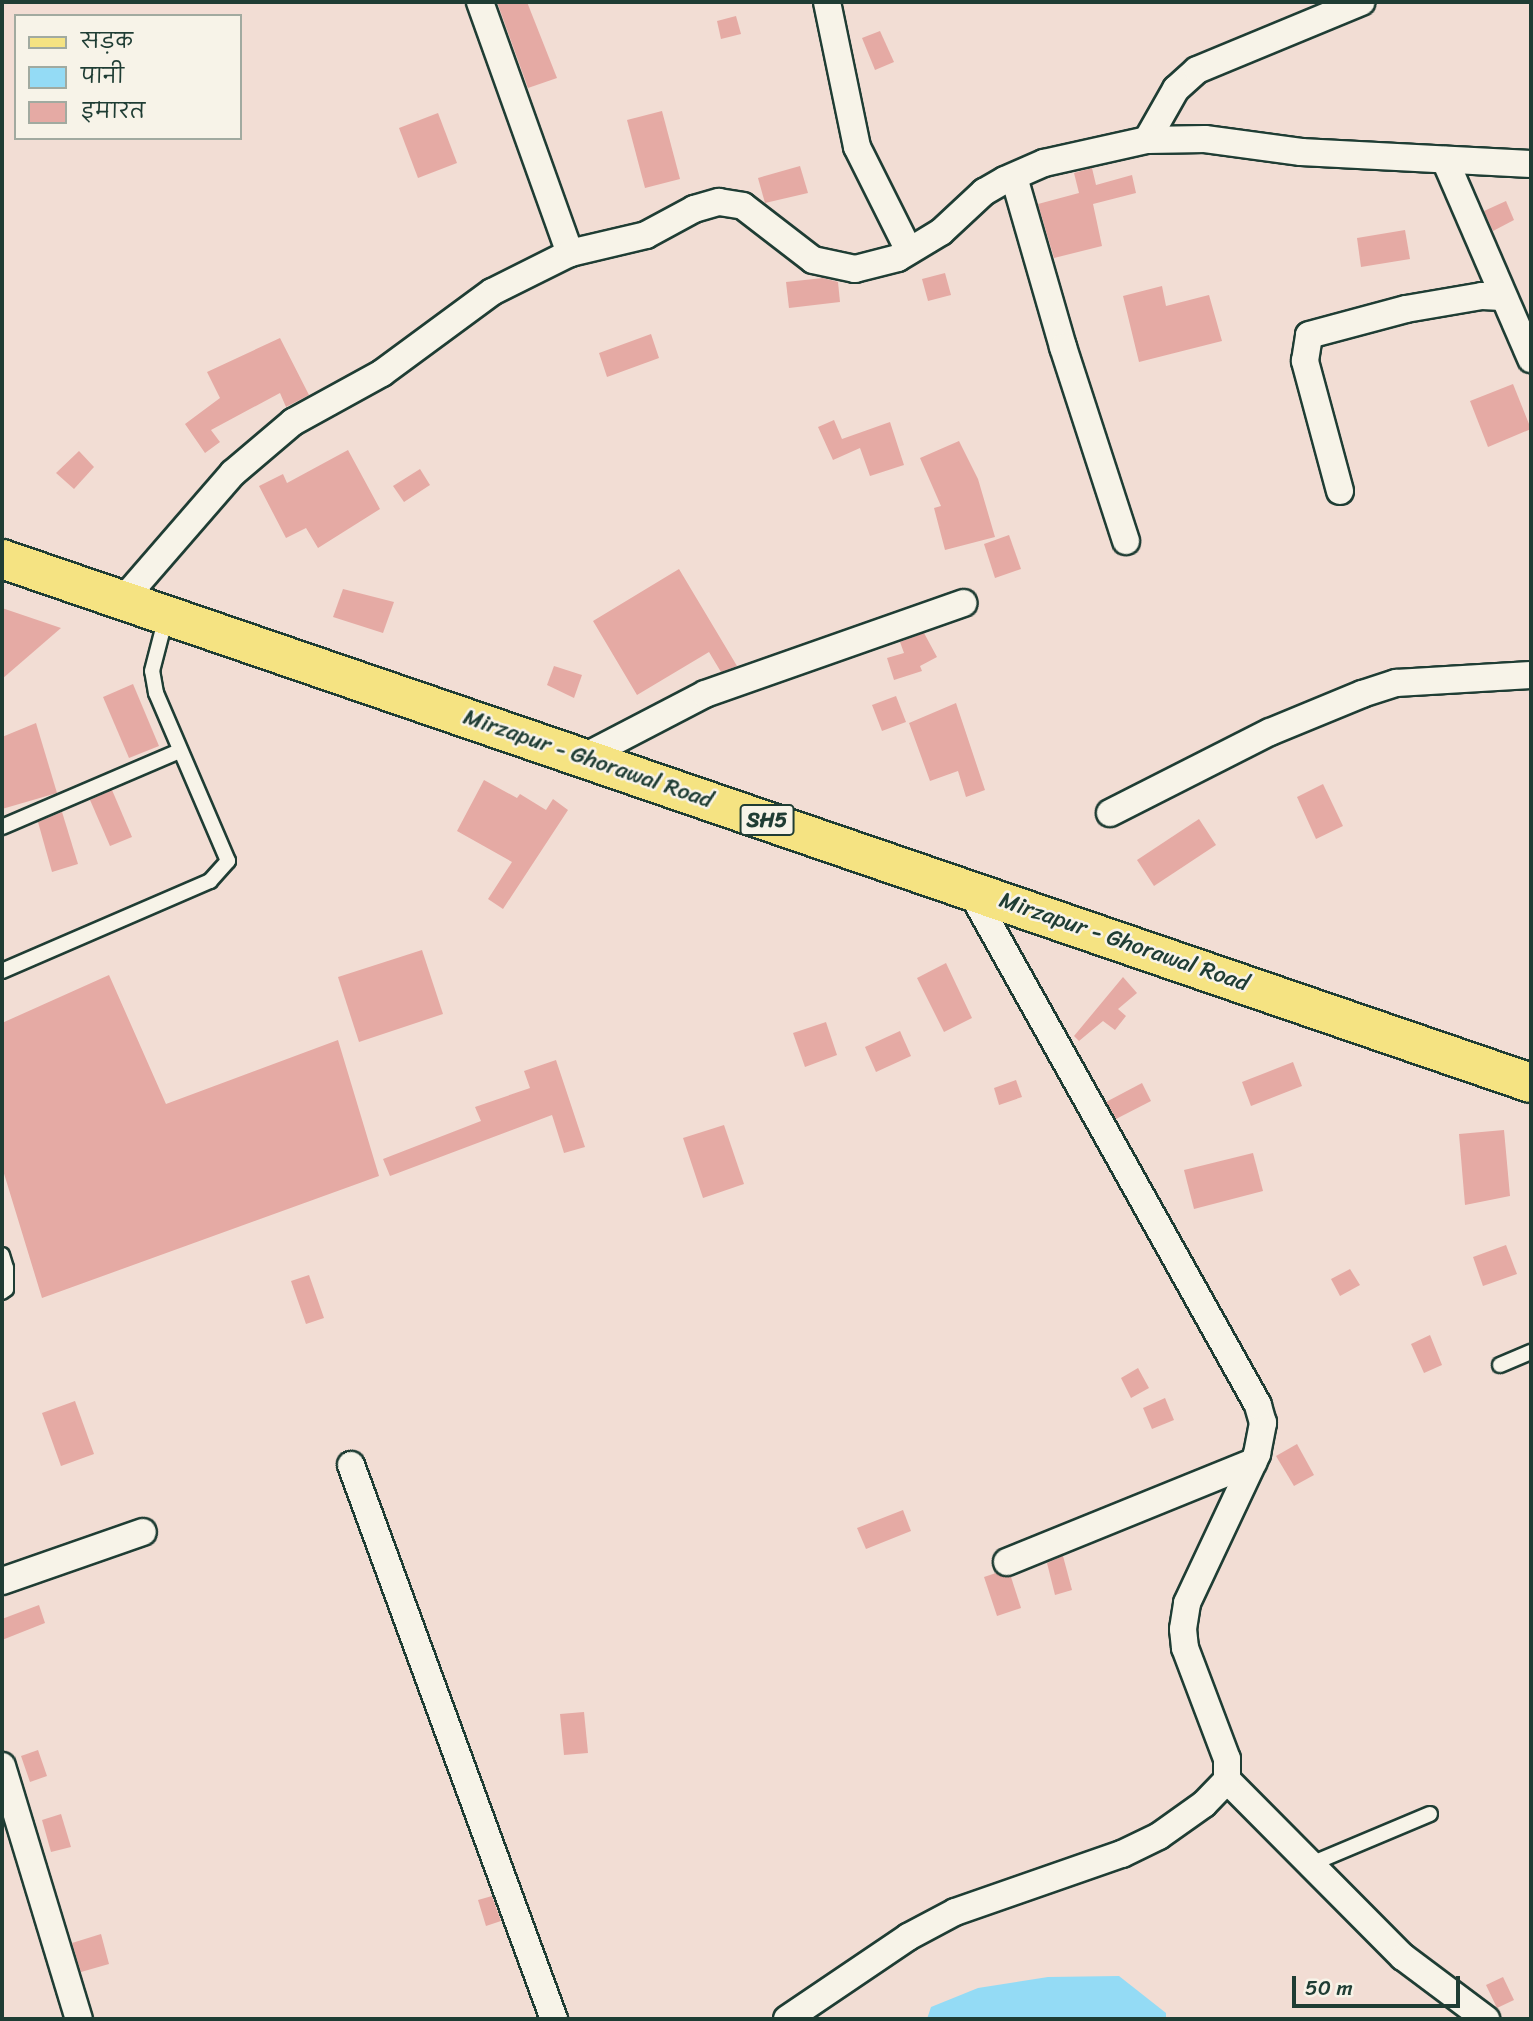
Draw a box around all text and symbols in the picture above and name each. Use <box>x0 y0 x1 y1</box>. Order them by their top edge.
legend <box>14 14 242 140</box>
text: सड़क <box>81 22 133 60</box>
text: पानी <box>81 57 124 95</box>
text: इमारत <box>81 92 145 130</box>
street label: Mirzapur - Ghorawal Road <box>460 703 716 815</box>
road number: SH5 <box>739 802 795 838</box>
street label: Mirzapur - Ghorawal Road <box>996 886 1252 998</box>
scale bar <box>1295 1962 1463 2006</box>
text: 50 m <box>1305 1969 1353 2007</box>

